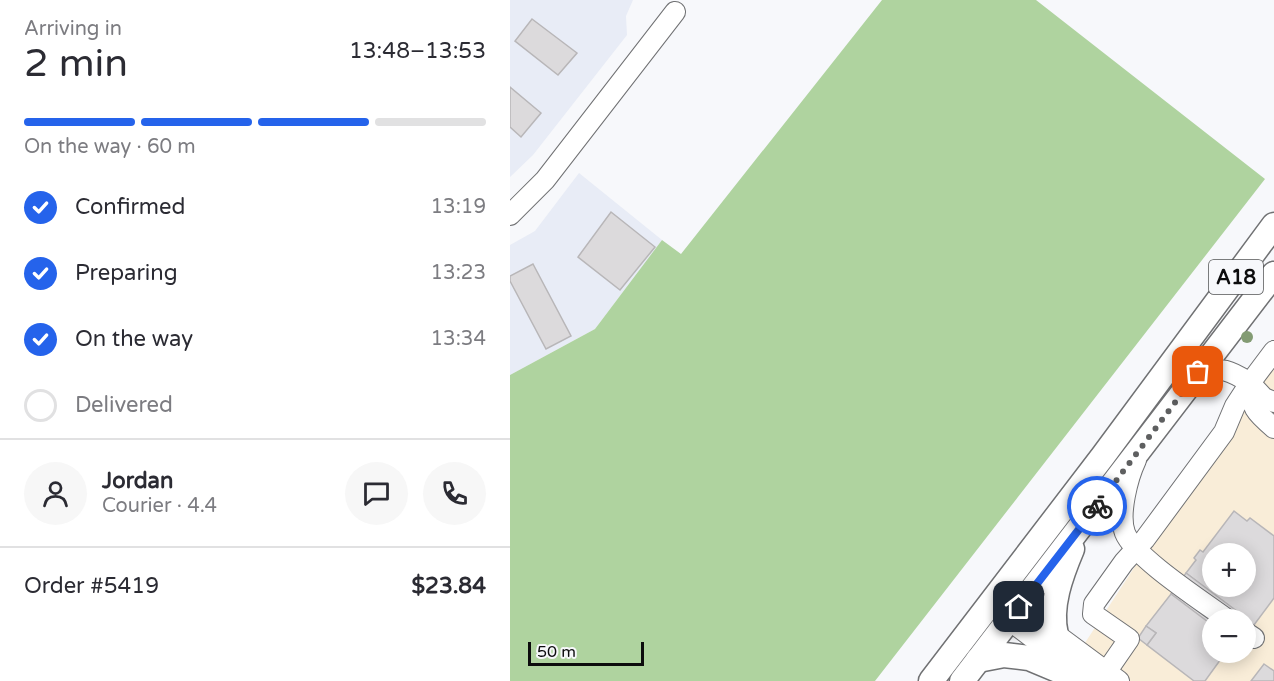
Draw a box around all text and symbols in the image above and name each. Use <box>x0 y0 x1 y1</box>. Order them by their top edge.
text: Arriving in <box>24 17 122 41</box>
text: 13:48–13:53 <box>349 38 486 64</box>
text: 2 min <box>24 40 128 87</box>
text: On the way · 60 m <box>24 135 196 159</box>
icon: check <box>24 191 57 224</box>
text: Confirmed <box>75 194 185 220</box>
text: 13:19 <box>431 195 486 219</box>
icon: check <box>24 257 57 290</box>
text: Preparing <box>75 260 178 286</box>
road number: A18 <box>1209 260 1263 294</box>
text: 13:23 <box>431 261 486 285</box>
icon: check <box>24 323 57 356</box>
text: On the way <box>75 326 193 352</box>
text: 13:34 <box>431 327 486 351</box>
pin <box>1172 346 1223 397</box>
icon: bag <box>1181 355 1214 388</box>
text: Delivered <box>75 392 173 418</box>
button: person <box>24 462 87 525</box>
button: chat <box>345 462 408 525</box>
button: phone <box>423 462 486 525</box>
text: Jordan <box>102 468 173 494</box>
courier <box>1067 476 1127 536</box>
icon: bike <box>1081 490 1114 523</box>
text: Courier · 4.4 <box>102 494 217 518</box>
map controls <box>1202 543 1256 663</box>
button: + <box>1202 543 1256 597</box>
text: Order #5419 <box>24 573 159 599</box>
text: $23.84 <box>412 573 486 599</box>
pin <box>993 581 1044 632</box>
icon: home <box>1002 590 1035 623</box>
button: − <box>1202 609 1256 663</box>
scale bar <box>528 639 644 666</box>
text: 50 m <box>537 642 576 662</box>

